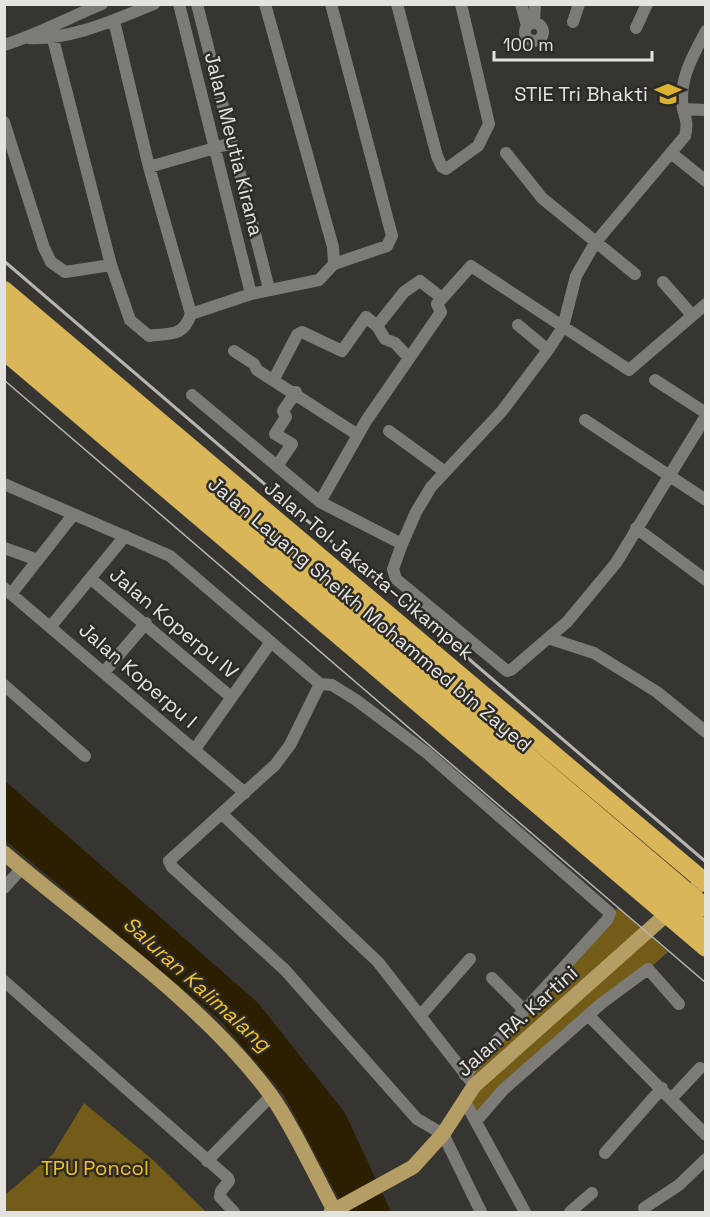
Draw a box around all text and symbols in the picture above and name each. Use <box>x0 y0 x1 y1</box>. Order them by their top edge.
scale bar <box>494 24 652 62</box>
text: 100 m <box>503 33 554 56</box>
street label: Jalan Meutia Kirana <box>199 49 269 239</box>
school or university icon: STIE Tri Bhakti <box>653 79 683 109</box>
place label: STIE Tri Bhakti <box>514 81 648 107</box>
street label: Jalan Layang Sheikh Mohammed bin Zayed <box>203 471 537 757</box>
street label: Jalan Tol Jakarta–Cikampek <box>259 475 479 666</box>
street label: Jalan Koperpu IV <box>105 562 243 684</box>
street label: Jalan Koperpu I <box>74 617 202 733</box>
water label: Saluran Kalimalang <box>118 910 278 1058</box>
street label: Jalan RA. Kartini <box>451 960 583 1082</box>
park label: TPU Poncol <box>41 1155 149 1181</box>

